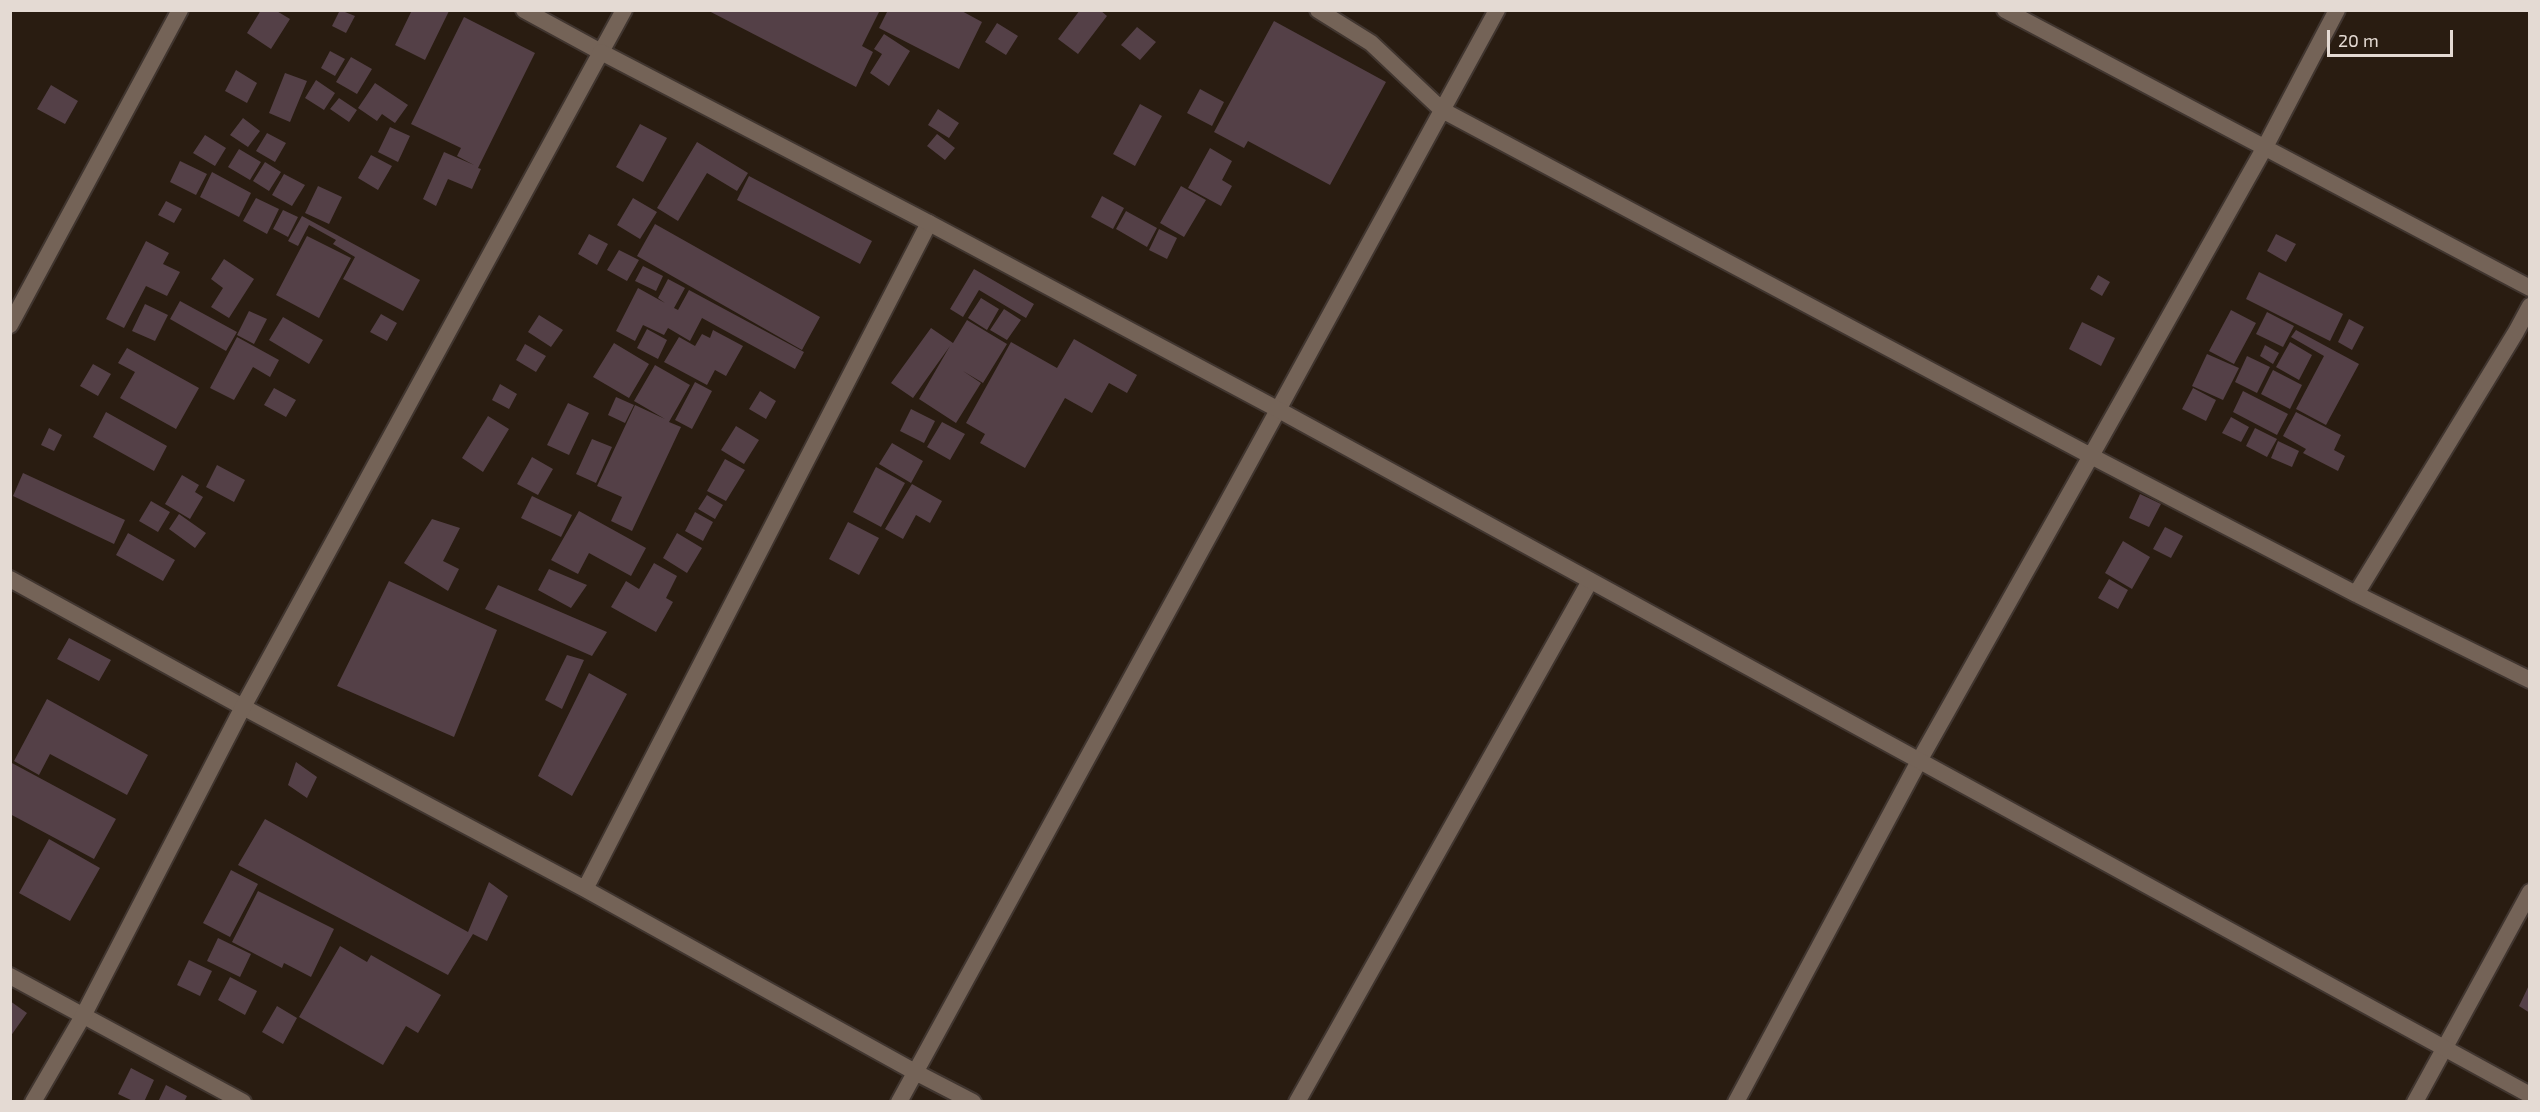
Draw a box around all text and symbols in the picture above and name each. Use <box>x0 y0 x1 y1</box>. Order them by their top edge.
scale bar <box>2330 18 2456 56</box>
text: 20 m <box>2338 29 2379 51</box>

